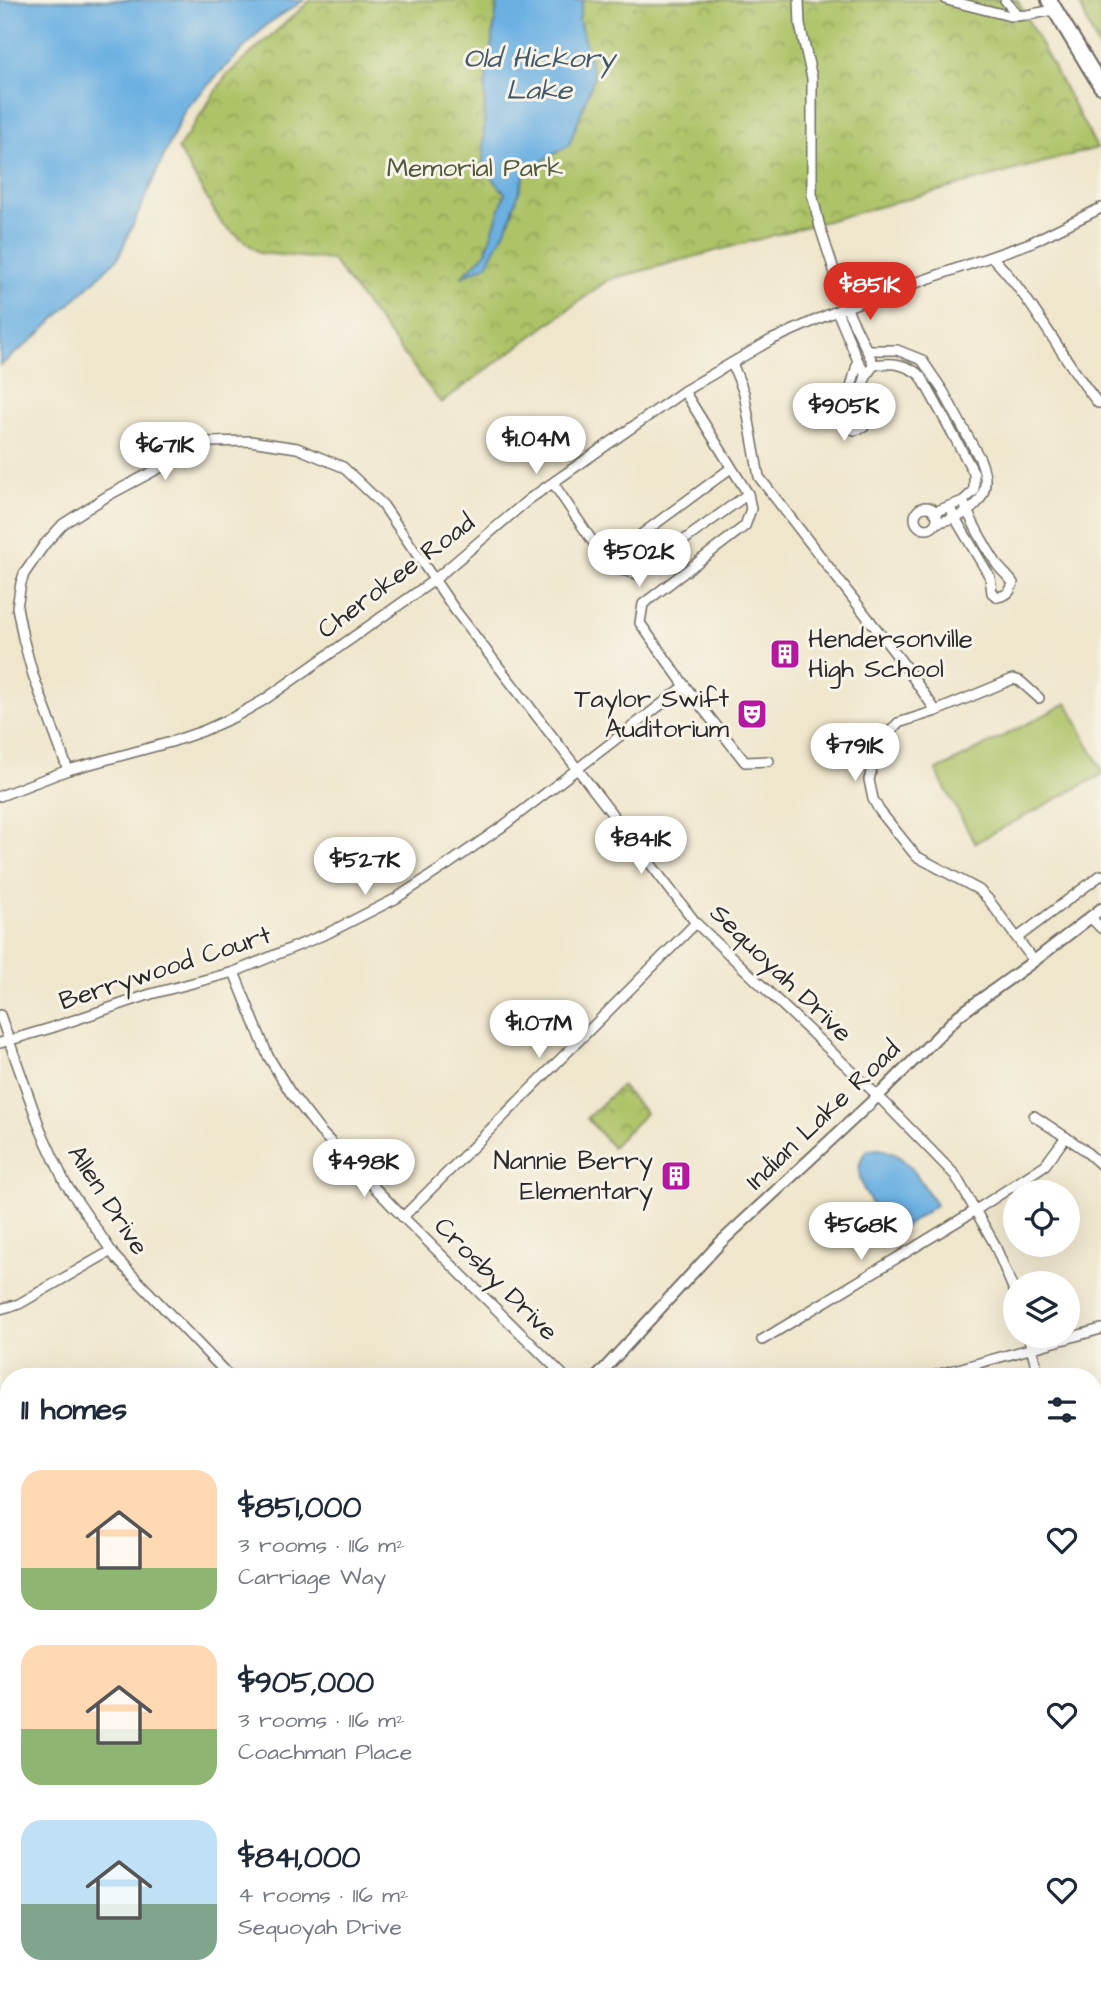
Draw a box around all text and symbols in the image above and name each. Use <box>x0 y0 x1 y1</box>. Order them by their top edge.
water label: Old Hickory Lake <box>463 39 617 110</box>
park label: Memorial Park <box>387 150 563 186</box>
pin: $851K <box>821 262 919 322</box>
text: $851K <box>840 269 900 301</box>
pin: $905K <box>795 384 893 443</box>
text: $905K <box>809 390 879 422</box>
pin: $1.04M <box>479 416 593 476</box>
pin: $671K <box>116 422 214 482</box>
text: $1.04M <box>502 423 570 455</box>
text: $671K <box>136 429 194 461</box>
street label: Cherokee Road <box>310 505 482 647</box>
pin: $502K <box>590 530 688 589</box>
text: $502K <box>604 536 674 568</box>
place label: Hendersonville High School <box>808 621 973 689</box>
building icon: Hendersonville High School <box>768 637 802 671</box>
place label: Taylor Swift Auditorium <box>574 681 730 747</box>
theatre icon: Taylor Swift Auditorium <box>735 697 769 731</box>
pin: $791K <box>806 724 904 783</box>
text: $791K <box>827 730 883 762</box>
pin: $841K <box>592 816 690 876</box>
text: $841K <box>611 823 671 855</box>
pin: $527K <box>316 838 414 897</box>
text: $527K <box>330 844 400 876</box>
street label: Sequoyah Drive <box>700 896 860 1052</box>
street label: Berrywood Court <box>55 917 277 1021</box>
pin: $1.07M <box>482 1000 596 1060</box>
text: $1.07M <box>506 1007 572 1039</box>
street label: Indian Lake Road <box>738 1032 908 1198</box>
street label: Allen Drive <box>59 1138 157 1262</box>
pin: $498K <box>315 1140 413 1199</box>
place label: Nannie Berry Elementary <box>494 1143 653 1211</box>
text: $498K <box>329 1146 399 1178</box>
building icon: Nannie Berry Elementary <box>659 1159 693 1193</box>
map controls <box>1003 1180 1080 1348</box>
button: locate <box>1003 1180 1080 1257</box>
pin: $568K <box>812 1202 910 1262</box>
street label: Crosby Drive <box>424 1209 566 1351</box>
text: $568K <box>825 1209 897 1241</box>
button: layers <box>1003 1271 1080 1348</box>
text: 11 homes <box>21 1389 127 1431</box>
icon: filters <box>1043 1391 1081 1429</box>
text: $851,000 <box>238 1487 361 1529</box>
icon: home <box>77 1498 161 1582</box>
icon: heart <box>1043 1521 1081 1559</box>
text: 3 rooms · 116 m² <box>238 1529 405 1561</box>
text: Carriage Way <box>238 1561 386 1593</box>
text: $905,000 <box>238 1662 374 1704</box>
icon: home <box>77 1673 161 1757</box>
icon: heart <box>1043 1696 1081 1734</box>
text: 3 rooms · 116 m² <box>238 1704 405 1736</box>
text: Coachman Place <box>238 1736 412 1768</box>
text: $841,000 <box>238 1837 361 1879</box>
icon: home <box>77 1848 161 1932</box>
icon: heart <box>1043 1871 1081 1909</box>
text: 4 rooms · 116 m² <box>238 1879 409 1911</box>
text: Sequoyah Drive <box>238 1911 402 1943</box>

